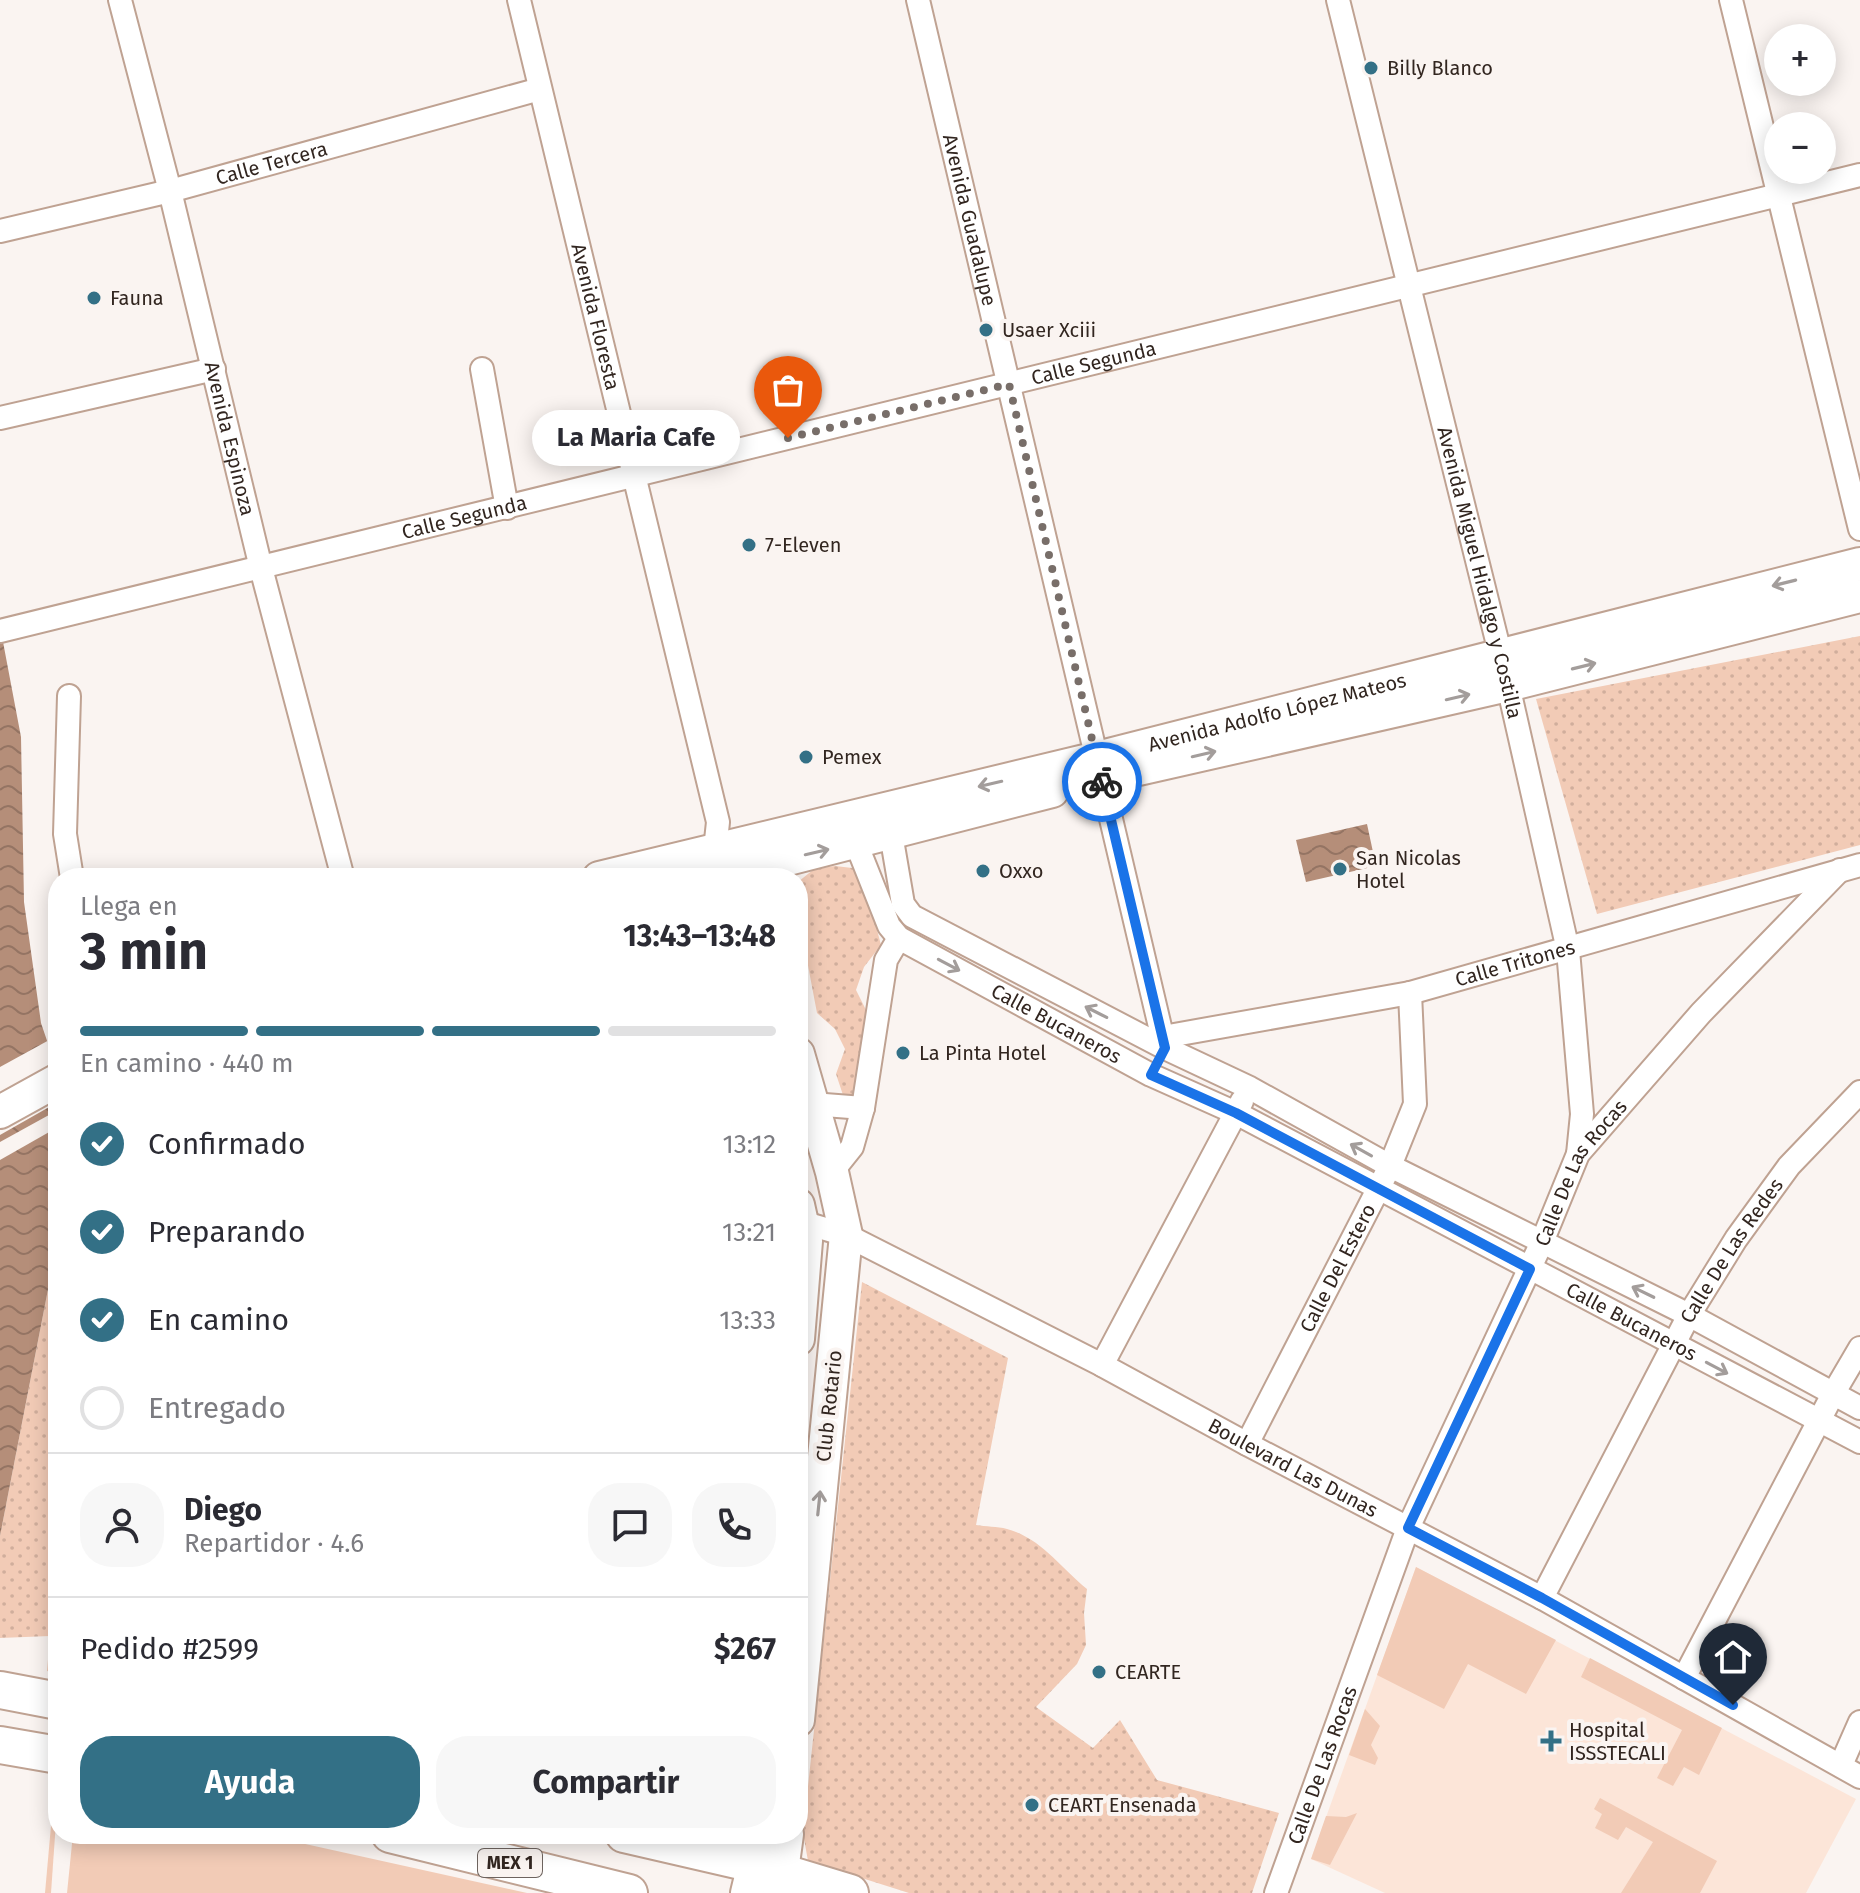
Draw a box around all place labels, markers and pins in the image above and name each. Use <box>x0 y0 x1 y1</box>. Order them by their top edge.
place label: Billy Blanco <box>1387 56 1493 80</box>
marker: Billy Blanco <box>1362 59 1380 77</box>
place label: Fauna <box>110 286 164 310</box>
marker: Fauna <box>85 289 103 307</box>
place label: Usaer Xciii <box>1002 318 1096 342</box>
marker: Usaer Xciii <box>977 321 995 339</box>
pin <box>754 356 822 438</box>
callout: La Maria Cafe <box>532 410 740 466</box>
place label: 7-Eleven <box>765 533 841 557</box>
marker: 7-Eleven <box>740 536 758 554</box>
place label: Pemex <box>822 745 882 769</box>
marker: Pemex <box>797 748 815 766</box>
place label: San Nicolas Hotel <box>1356 846 1461 893</box>
place label: Oxxo <box>999 859 1044 883</box>
marker: San Nicolas Hotel <box>1331 860 1349 878</box>
marker: Oxxo <box>974 862 992 880</box>
place label: La Pinta Hotel <box>919 1041 1046 1065</box>
marker: La Pinta Hotel <box>894 1044 912 1062</box>
pin <box>1699 1623 1767 1705</box>
place label: CEARTE <box>1115 1660 1181 1684</box>
marker: CEARTE <box>1090 1663 1108 1681</box>
place label: Hospital ISSSTECALI <box>1569 1718 1666 1765</box>
marker: Hospital ISSSTECALI <box>1540 1730 1562 1752</box>
place label: CEART Ensenada <box>1048 1793 1197 1817</box>
marker: CEART Ensenada <box>1023 1796 1041 1814</box>

